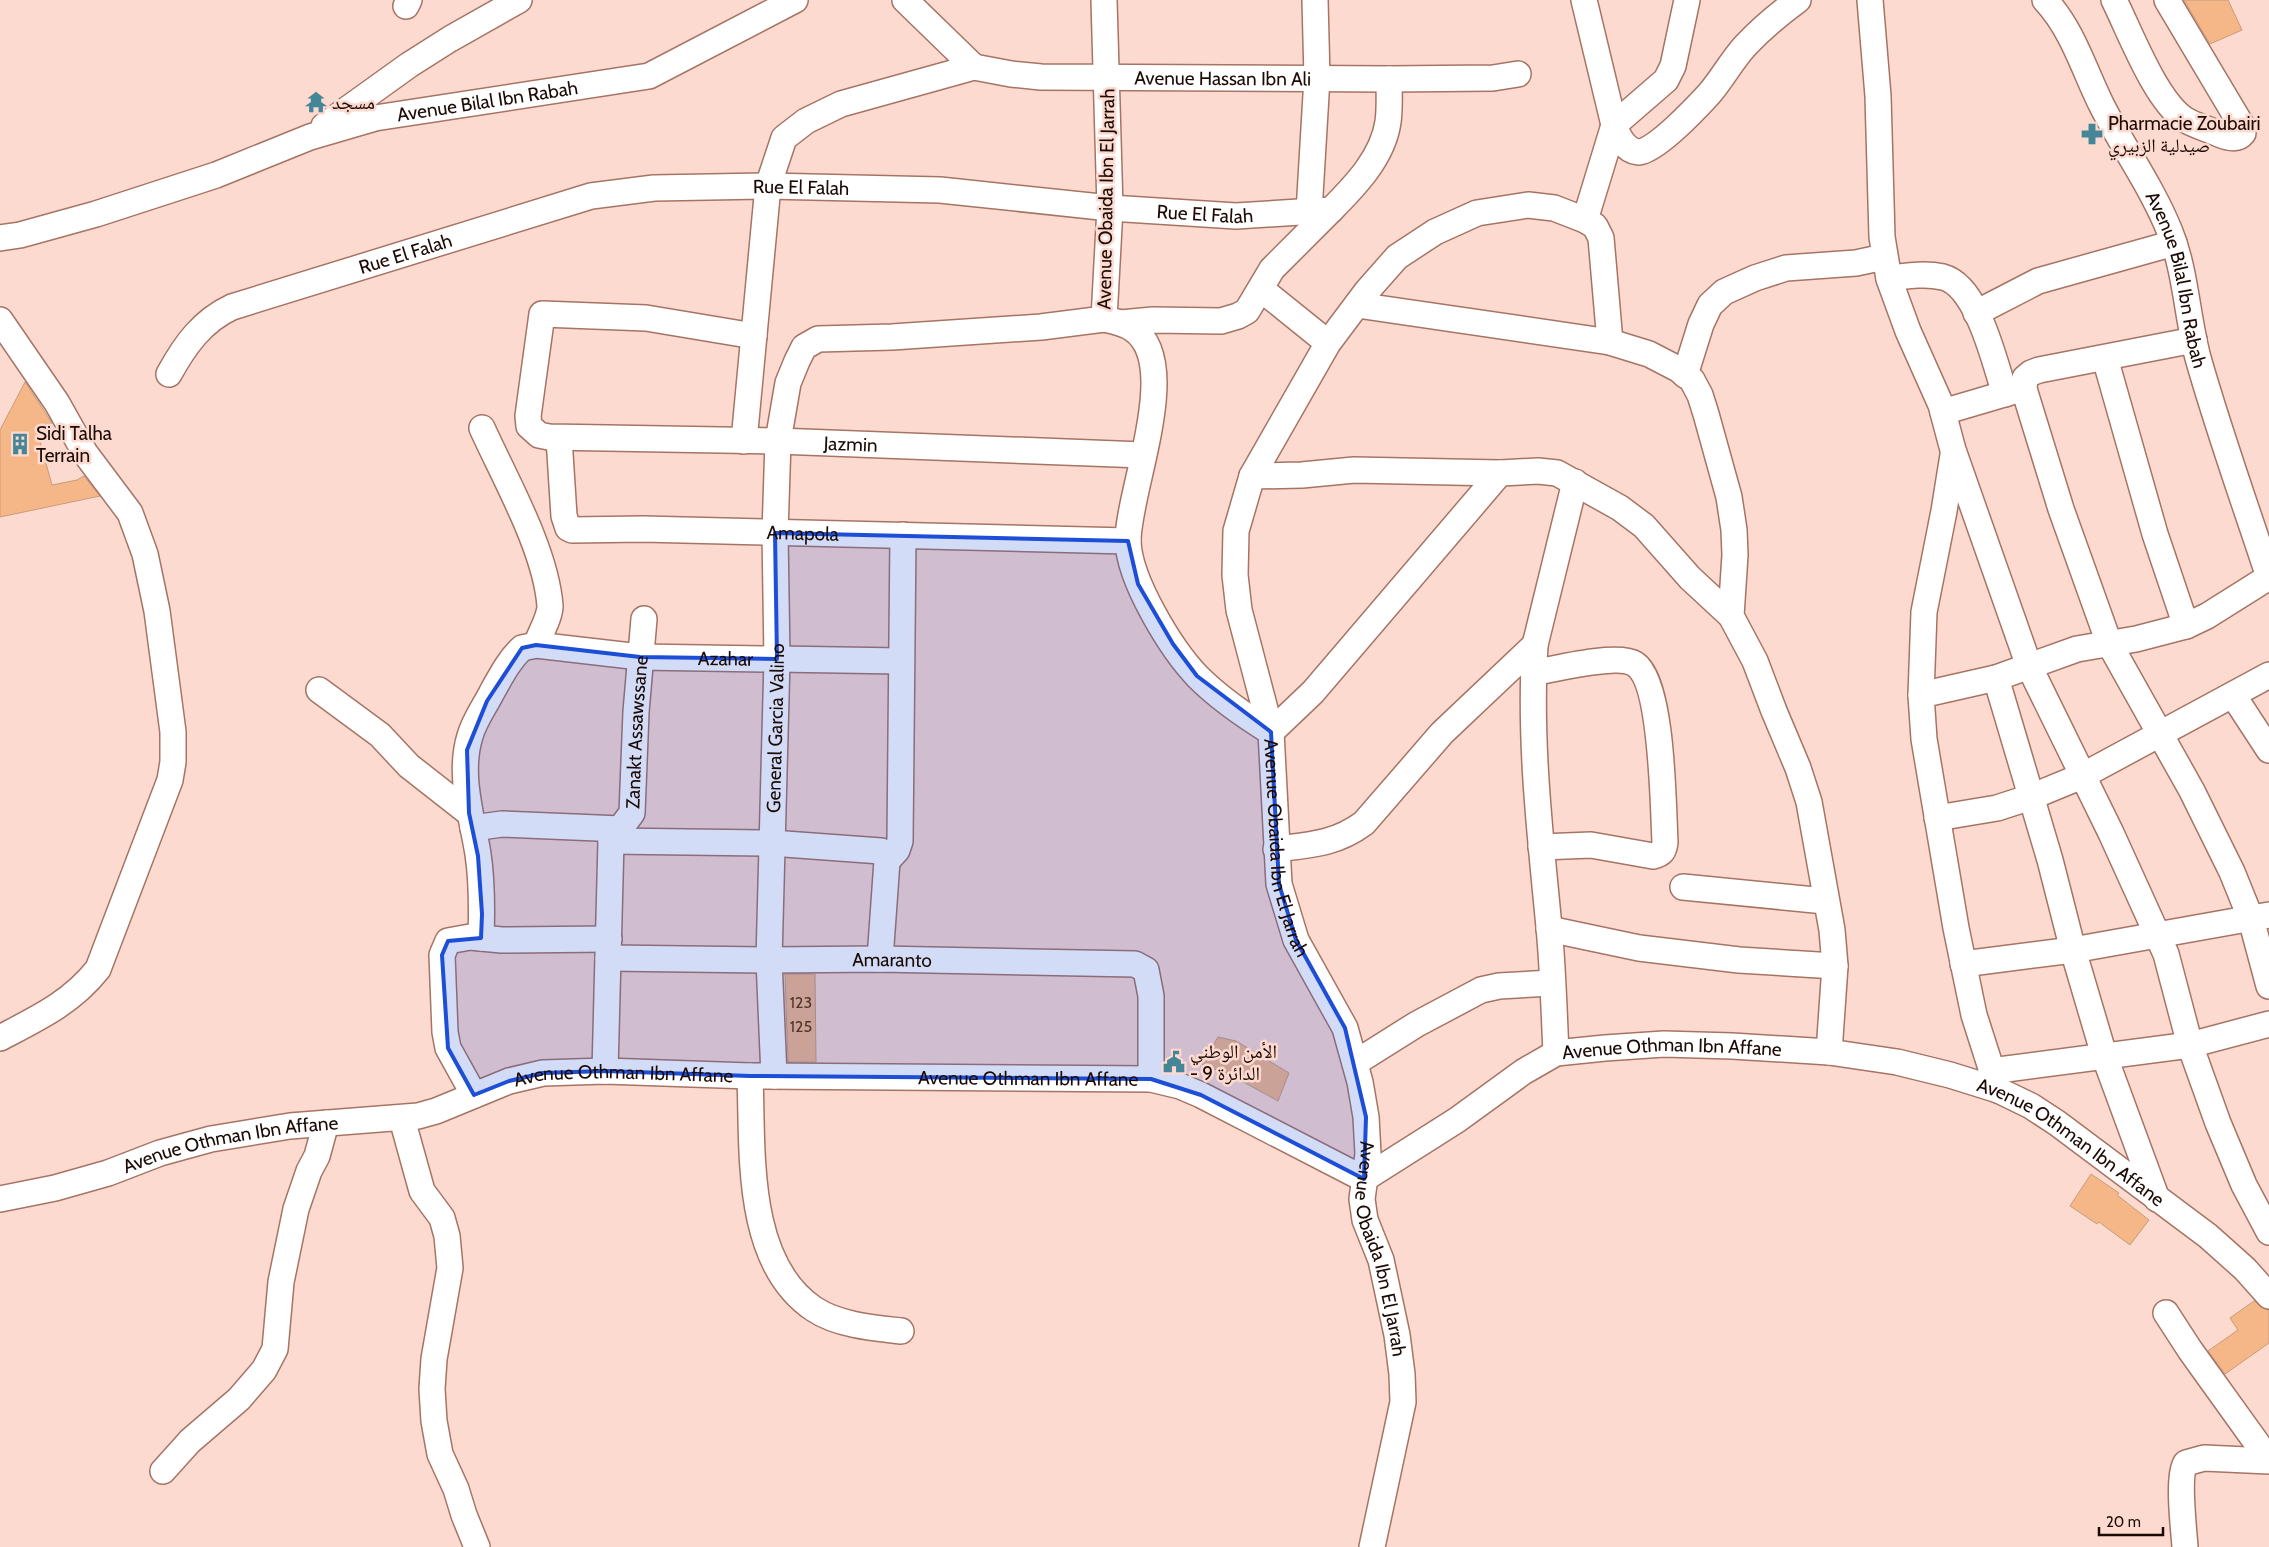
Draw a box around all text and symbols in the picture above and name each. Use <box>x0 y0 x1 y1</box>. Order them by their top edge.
street label: Avenue Hassan Ibn Ali <box>1134 66 1311 90</box>
street label: Avenue Bilal Ibn Rabah <box>395 76 579 126</box>
street label: Avenue Obaida Ibn El Jarrah <box>1093 88 1119 310</box>
temple icon: مسجد <box>303 89 329 115</box>
place label: مسجد <box>332 91 375 114</box>
place label: Pharmacie Zoubairi صيدلية الزبيري <box>2108 112 2261 160</box>
pharmacy icon: Pharmacie Zoubairi صيدلية الزبيري <box>2079 121 2105 147</box>
street label: Rue El Falah <box>753 174 850 199</box>
street label: Avenue Bilal Ibn Rabah <box>2141 187 2212 371</box>
street label: Rue El Falah <box>1156 199 1254 228</box>
street label: Rue El Falah <box>356 228 455 279</box>
place label: Sidi Talha Terrain <box>36 422 112 467</box>
building icon: Sidi Talha Terrain <box>7 431 33 457</box>
street label: Jazmin <box>822 431 878 456</box>
street label: Amapola <box>766 521 839 545</box>
street label: General Garcia Valino <box>761 643 789 813</box>
street label: Azahar <box>698 646 753 670</box>
street label: Zanakt Assawssane <box>621 654 652 809</box>
street label: Avenue Obaida Ibn El Jarrah <box>1260 738 1314 961</box>
street label: Amaranto <box>852 947 932 972</box>
house number: 123 <box>790 993 812 1012</box>
house number: 125 <box>790 1017 812 1036</box>
street label: Avenue Othman Ibn Affane <box>1561 1032 1783 1064</box>
place label: الأمن الوطني - الدائرة 9 <box>1190 1040 1277 1085</box>
public building icon: الأمن الوطني - الدائرة 9 <box>1161 1049 1187 1075</box>
street label: Avenue Othman Ibn Affane <box>511 1059 734 1091</box>
street label: Avenue Othman Ibn Affane <box>918 1066 1139 1090</box>
street label: Avenue Othman Ibn Affane <box>1974 1073 2169 1211</box>
street label: Avenue Othman Ibn Affane <box>119 1111 339 1178</box>
street label: Avenue Obaida Ibn El Jarrah <box>1350 1140 1411 1358</box>
scale bar <box>2099 1504 2163 1536</box>
text: 20 m <box>2106 1513 2141 1531</box>

